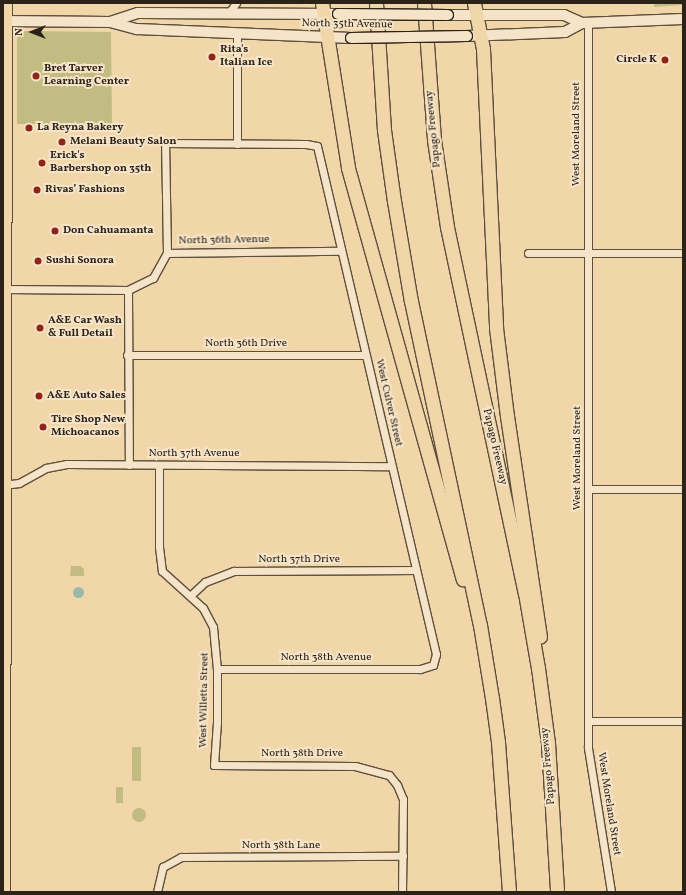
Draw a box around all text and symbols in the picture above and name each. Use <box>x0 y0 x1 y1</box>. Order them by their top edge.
north arrow <box>12 12 52 52</box>
street label: North 35th Avenue <box>302 18 392 32</box>
text: N <box>12 28 27 36</box>
place label: Rita's Italian Ice <box>220 44 272 70</box>
marker: Rita's Italian Ice <box>207 52 217 62</box>
place label: Circle K <box>616 53 657 67</box>
marker: Circle K <box>660 55 670 65</box>
place label: Bret Tarver Learning Center <box>44 63 129 89</box>
marker: Bret Tarver Learning Center <box>31 71 41 81</box>
street label: West Moreland Street <box>570 82 584 186</box>
street label: Papago Freeway <box>423 90 445 168</box>
place label: La Reyna Bakery <box>37 121 123 135</box>
marker: La Reyna Bakery <box>24 123 34 133</box>
place label: Melani Beauty Salon <box>70 135 177 149</box>
marker: Melani Beauty Salon <box>57 137 67 147</box>
place label: Erick's Barbershop on 35th <box>50 150 151 176</box>
marker: Erick's Barbershop on 35th <box>37 158 47 168</box>
place label: Rivas’ Fashions <box>45 183 125 197</box>
marker: Rivas’ Fashions <box>32 185 42 195</box>
place label: Don Cahuamanta <box>63 224 154 238</box>
marker: Don Cahuamanta <box>50 226 60 236</box>
street label: North 36th Avenue <box>178 234 270 248</box>
place label: Sushi Sonora <box>46 254 114 268</box>
marker: Sushi Sonora <box>33 256 43 266</box>
place label: A&E Car Wash & Full Detail <box>48 315 122 341</box>
marker: A&E Car Wash & Full Detail <box>35 323 45 333</box>
street label: North 36th Drive <box>205 337 287 351</box>
street label: West Culver Street <box>372 358 404 448</box>
place label: A&E Auto Sales <box>47 389 126 403</box>
marker: A&E Auto Sales <box>34 391 44 401</box>
street label: West Moreland Street <box>571 406 585 510</box>
street label: Papago Freeway <box>479 408 509 486</box>
place label: Tire Shop New Michoacanos <box>51 414 125 440</box>
marker: Tire Shop New Michoacanos <box>38 422 48 432</box>
street label: North 37th Avenue <box>149 447 239 461</box>
street label: North 37th Drive <box>258 553 340 567</box>
street label: North 38th Avenue <box>280 651 372 665</box>
street label: West Willetta Street <box>198 652 212 748</box>
street label: Papago Freeway <box>539 727 559 805</box>
street label: North 38th Drive <box>261 747 343 761</box>
street label: West Moreland Street <box>593 751 623 857</box>
street label: North 38th Lane <box>242 839 320 853</box>

